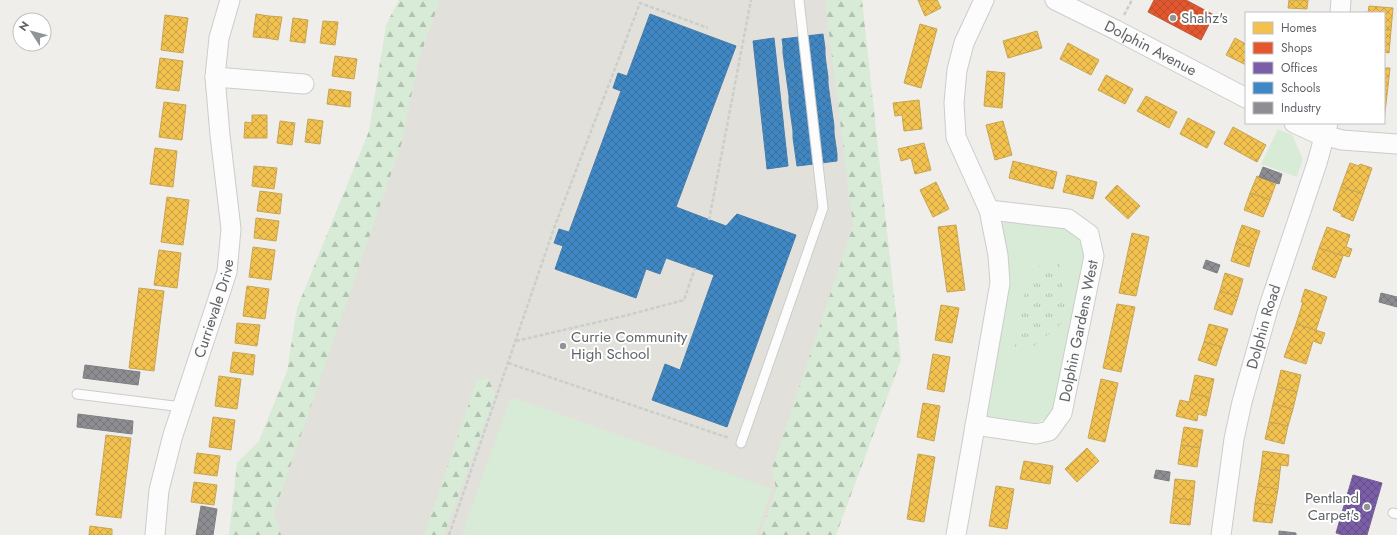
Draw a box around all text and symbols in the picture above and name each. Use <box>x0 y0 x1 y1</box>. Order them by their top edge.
place label: Shahz's <box>1181 7 1228 29</box>
north arrow <box>12 12 52 52</box>
legend <box>1245 12 1385 124</box>
marker: Shahz's <box>1168 13 1178 23</box>
street label: Dolphin Avenue <box>1101 15 1201 81</box>
text: N <box>15 18 33 34</box>
text: Homes <box>1281 19 1317 37</box>
text: Shops <box>1281 39 1312 57</box>
text: Offices <box>1281 59 1317 77</box>
text: Schools <box>1281 79 1320 97</box>
text: Industry <box>1281 99 1322 117</box>
street label: Currievale Drive <box>188 258 239 361</box>
street label: Dolphin Gardens West <box>1054 258 1104 404</box>
street label: Dolphin Road <box>1241 282 1286 371</box>
place label: Currie Community High School <box>571 326 688 365</box>
marker: Currie Community High School <box>558 341 568 351</box>
place label: Pentland Carpet's <box>1305 487 1359 526</box>
marker: Pentland Carpet's <box>1362 502 1372 512</box>

